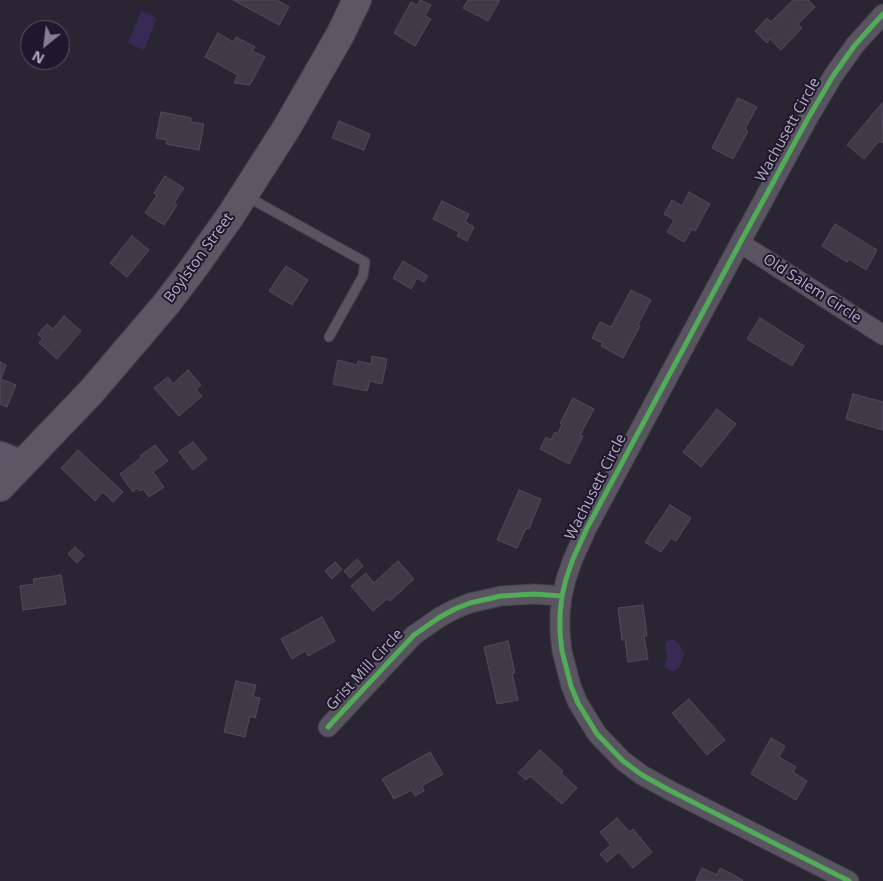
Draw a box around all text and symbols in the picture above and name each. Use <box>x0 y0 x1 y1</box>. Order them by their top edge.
north arrow <box>20 20 70 70</box>
text: N <box>28 47 48 69</box>
street label: Wachusett Circle <box>752 75 824 185</box>
street label: Boylston Street <box>160 210 238 306</box>
street label: Old Salem Circle <box>759 250 865 328</box>
street label: Wachusett Circle <box>561 431 631 543</box>
street label: Grist Mill Circle <box>323 626 407 714</box>

